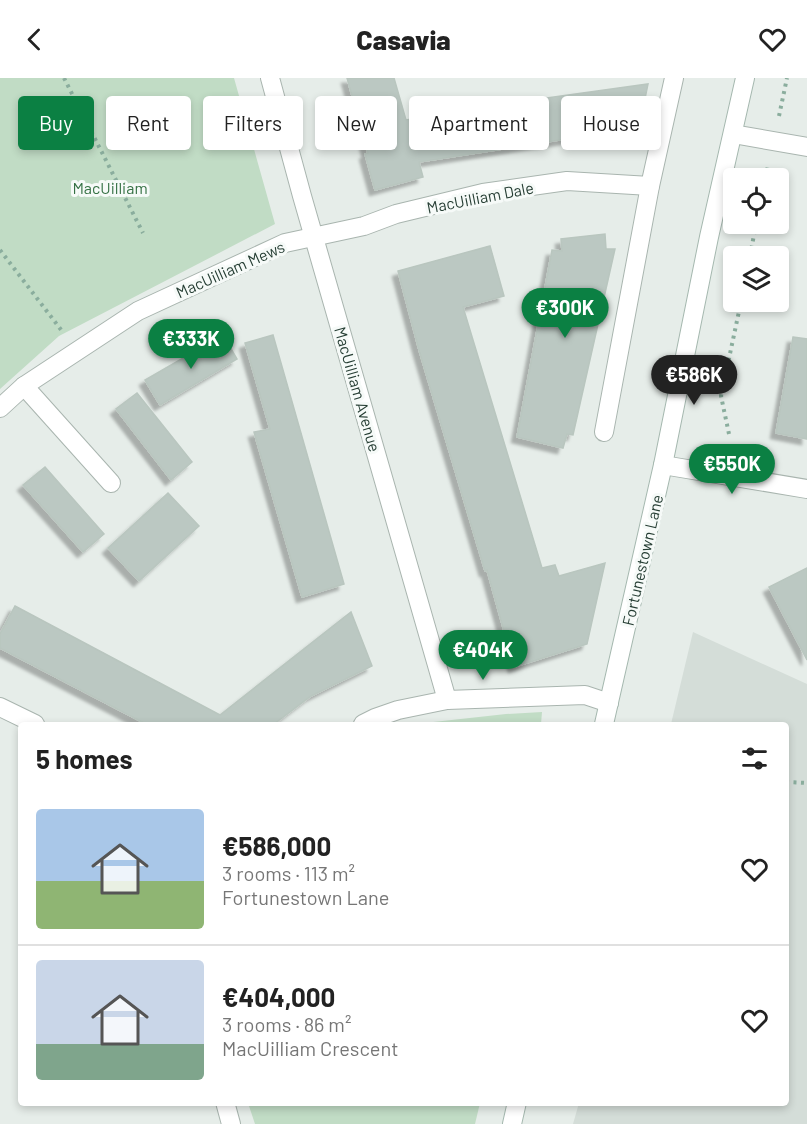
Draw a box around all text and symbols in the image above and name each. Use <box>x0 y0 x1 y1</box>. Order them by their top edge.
icon: back <box>18 23 51 56</box>
text: Casavia <box>356 23 451 55</box>
icon: heart <box>756 23 789 56</box>
chip: Buy <box>18 96 94 150</box>
chip: Rent <box>106 96 191 150</box>
chip: Filters <box>203 96 303 150</box>
chip: New <box>315 96 397 150</box>
chip: Apartment <box>409 96 549 150</box>
chip: House <box>561 96 661 150</box>
map controls <box>723 168 789 312</box>
button: locate <box>723 168 789 234</box>
street label: MacUilliam Dale <box>425 177 535 217</box>
park label: MacUilliam <box>72 178 148 197</box>
street label: MacUilliam Mews <box>173 237 287 301</box>
button: layers <box>723 246 789 312</box>
pin: €300K <box>523 288 607 339</box>
text: €300K <box>536 295 594 319</box>
pin: €333K <box>149 319 233 370</box>
street label: MacUilliam Avenue <box>331 324 385 454</box>
text: €333K <box>162 326 220 350</box>
pin: €586K <box>652 355 736 406</box>
text: €586K <box>665 362 723 386</box>
pin: €550K <box>690 444 774 495</box>
text: €550K <box>703 451 761 475</box>
street label: Fortunestown Lane <box>618 493 666 627</box>
pin: €404K <box>441 630 525 681</box>
text: €404K <box>453 637 513 661</box>
icon: filters <box>738 742 771 775</box>
text: 5 homes <box>36 743 133 774</box>
text: €586,000 <box>222 830 331 861</box>
icon: home <box>84 833 156 905</box>
icon: heart <box>738 853 771 886</box>
text: 3 rooms · 113 m² <box>222 861 355 885</box>
text: Fortunestown Lane <box>222 885 389 909</box>
text: €404,000 <box>222 981 335 1012</box>
icon: home <box>84 984 156 1056</box>
icon: heart <box>738 1004 771 1037</box>
text: 3 rooms · 86 m² <box>222 1012 351 1036</box>
text: MacUilliam Crescent <box>222 1036 399 1060</box>

